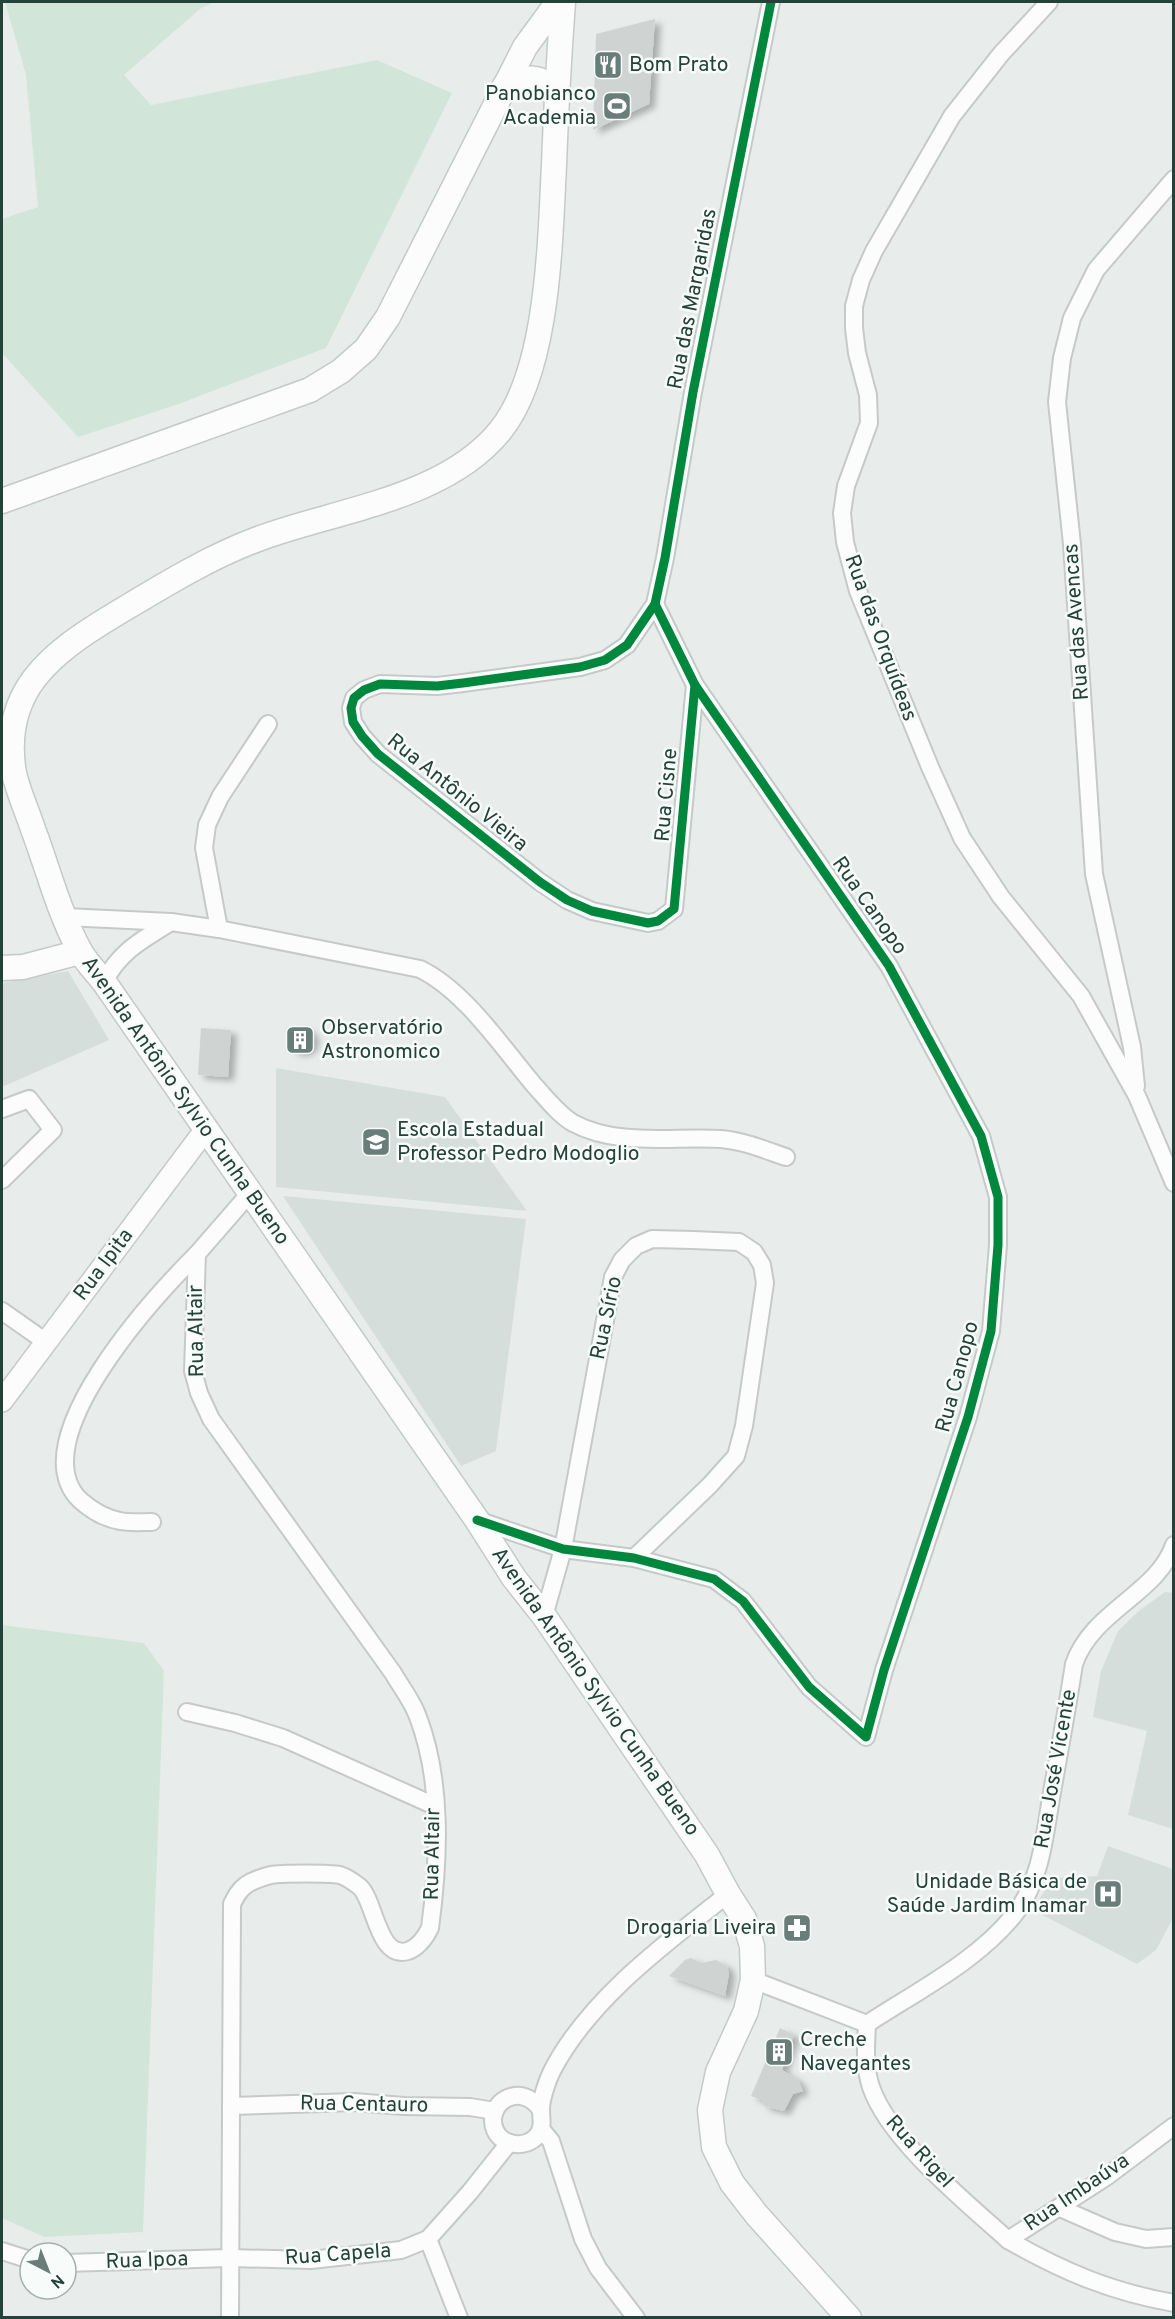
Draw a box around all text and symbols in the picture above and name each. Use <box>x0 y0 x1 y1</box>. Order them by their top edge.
restaurant icon: Bom Prato <box>592 49 624 81</box>
place label: Bom Prato <box>629 52 728 79</box>
place label: Panobianco Academia <box>485 81 596 132</box>
sports icon: Panobianco Academia <box>601 90 633 122</box>
street label: Rua das Margaridas <box>662 206 724 392</box>
street label: Rua das Avencas <box>1058 543 1096 701</box>
street label: Rua das Orquídeas <box>837 551 923 725</box>
street label: Rua Antônio Vieira <box>381 728 533 858</box>
street label: Rua Cisne <box>649 747 685 843</box>
street label: Rua Canopo <box>825 851 913 961</box>
street label: Avenida Antônio Sylvio Cunha Bueno <box>75 951 295 1251</box>
place label: Observatório Astronomico <box>321 1015 443 1066</box>
building icon: Observatório Astronomico <box>284 1024 316 1056</box>
place label: Escola Estadual Professor Pedro Modoglio <box>397 1117 639 1168</box>
school or university icon: Escola Estadual Professor Pedro Modoglio <box>360 1126 392 1158</box>
street label: Rua Ipita <box>68 1224 140 1306</box>
street label: Rua Sírio <box>585 1274 629 1362</box>
street label: Rua Altair <box>183 1284 211 1378</box>
street label: Rua Canopo <box>930 1318 986 1436</box>
street label: Avenida Antônio Sylvio Cunha Bueno <box>485 1542 705 1842</box>
street label: Rua José Vicente <box>1029 1687 1083 1851</box>
street label: Rua Altair <box>419 1807 447 1901</box>
place label: Unidade Básica de Saúde Jardim Inamar <box>887 1869 1087 1920</box>
hospital icon: Unidade Básica de Saúde Jardim Inamar <box>1092 1878 1124 1910</box>
pharmacy icon: Drogaria Liveira <box>781 1912 813 1944</box>
place label: Drogaria Liveira <box>626 1915 776 1942</box>
place label: Creche Navegantes <box>800 2027 911 2078</box>
building icon: Creche Navegantes <box>763 2036 795 2068</box>
street label: Rua Centauro <box>300 2090 428 2120</box>
street label: Rua Rigel <box>879 2110 959 2194</box>
street label: Rua Imbaúva <box>1019 2148 1135 2238</box>
street label: Rua Capela <box>284 2238 392 2272</box>
north arrow <box>18 2241 78 2301</box>
street label: Rua Ipoa <box>105 2246 189 2276</box>
text: N <box>46 2269 68 2292</box>

